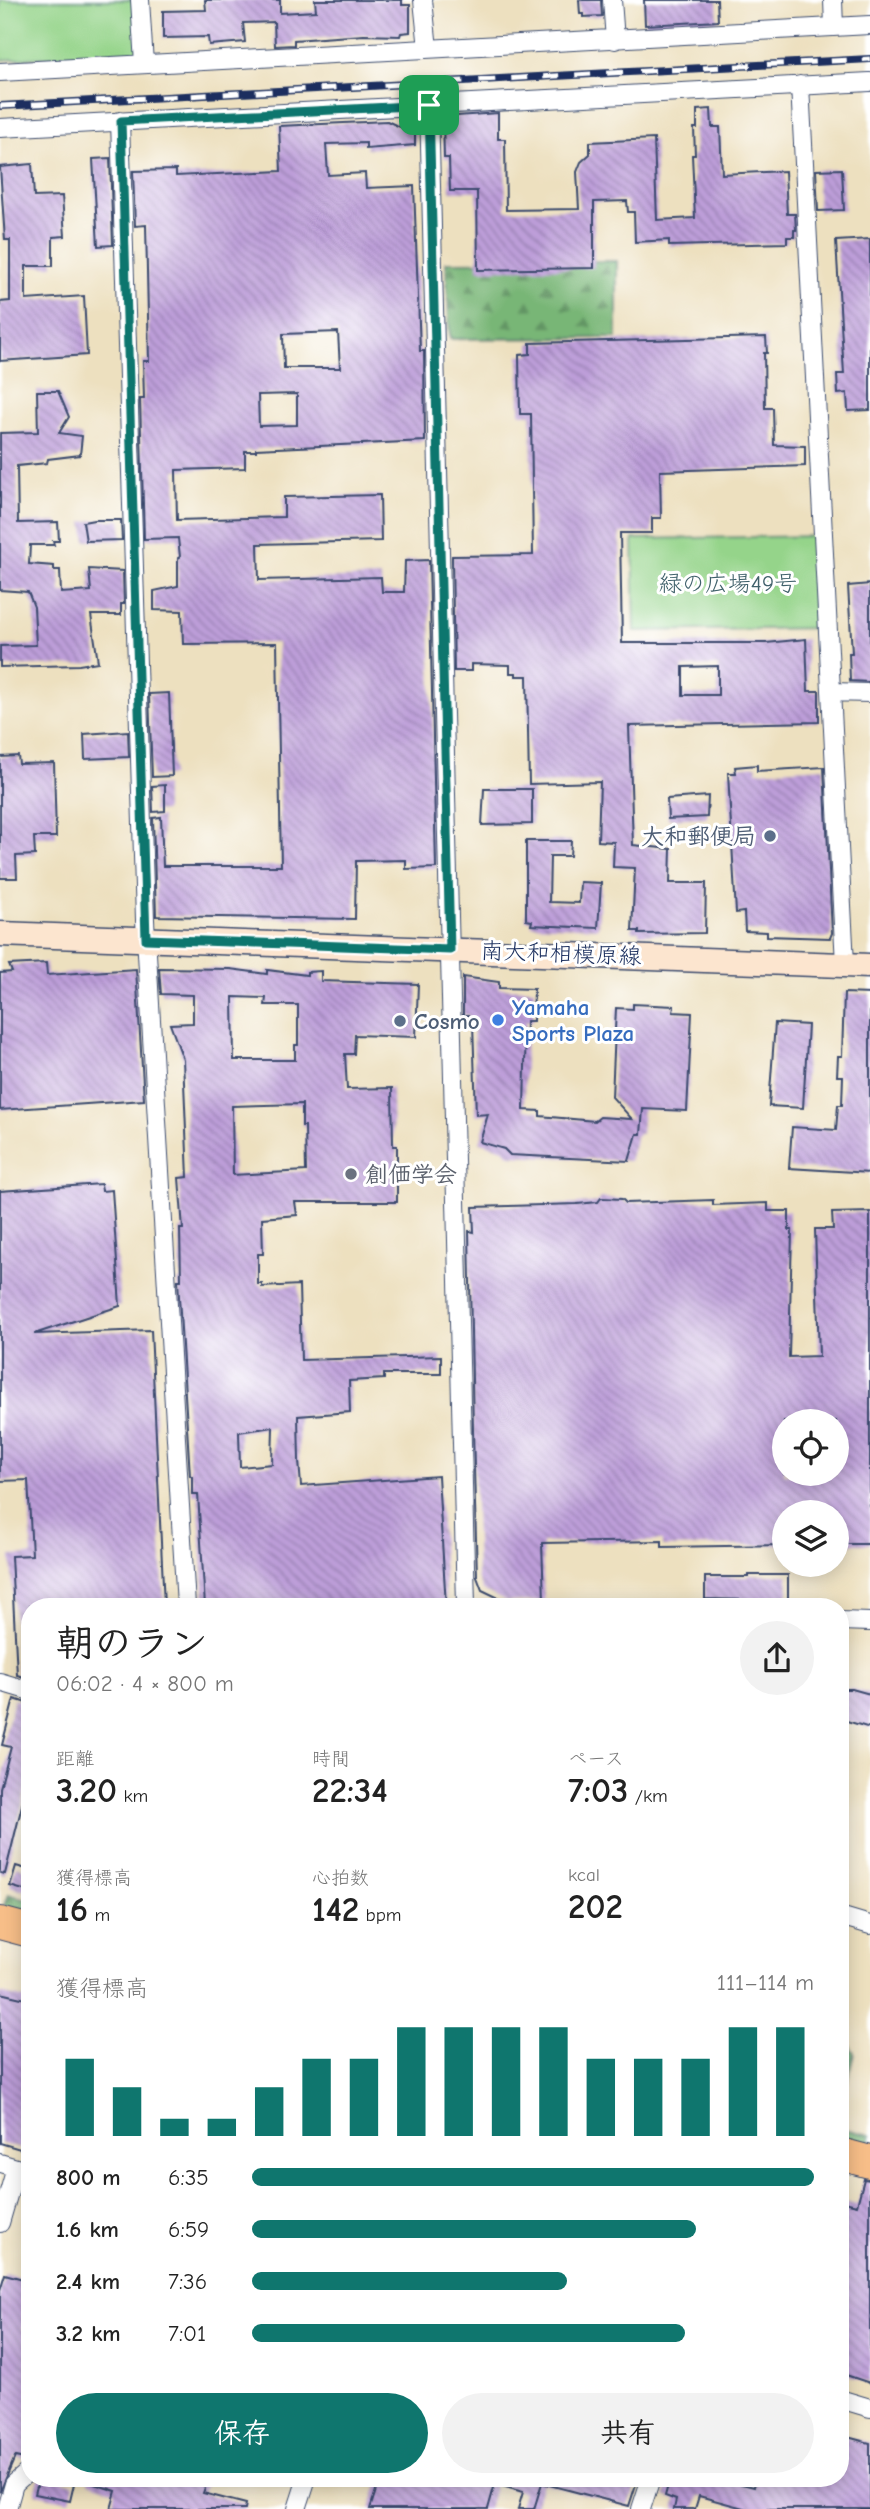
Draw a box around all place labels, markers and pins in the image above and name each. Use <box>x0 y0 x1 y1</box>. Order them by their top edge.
pin <box>399 75 459 135</box>
place label: 大和郵便局 <box>641 823 756 850</box>
marker: 大和郵便局 <box>762 828 778 844</box>
place label: Yamaha Sports Plaza <box>512 994 634 1047</box>
place label: Cosmo <box>414 1008 480 1035</box>
marker: Yamaha Sports Plaza <box>490 1012 506 1028</box>
marker: Cosmo <box>392 1013 408 1029</box>
place label: 創価学会 <box>365 1161 457 1188</box>
marker: 創価学会 <box>343 1166 359 1182</box>

